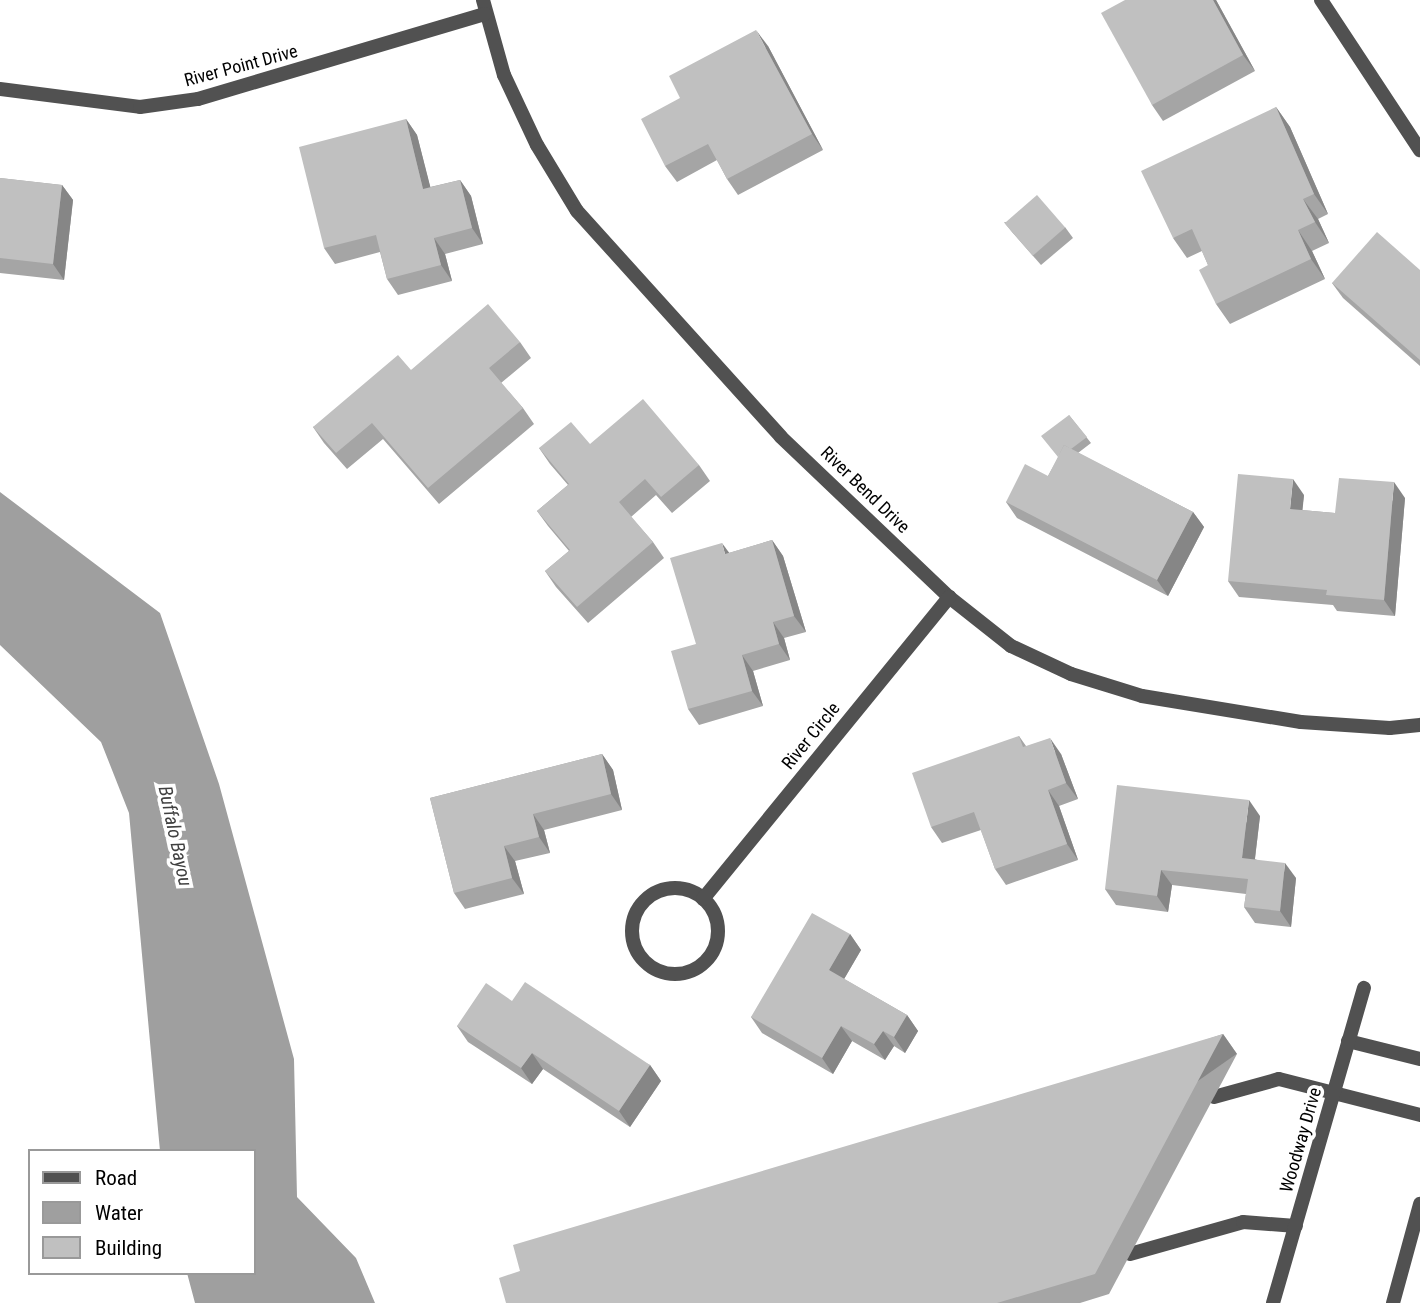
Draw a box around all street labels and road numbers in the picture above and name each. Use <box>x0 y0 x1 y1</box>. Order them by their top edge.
street label: River Point Drive <box>182 40 300 92</box>
street label: River Bend Drive <box>816 442 914 538</box>
street label: River Circle <box>777 698 845 774</box>
street label: Woodway Drive <box>1276 1085 1326 1195</box>

